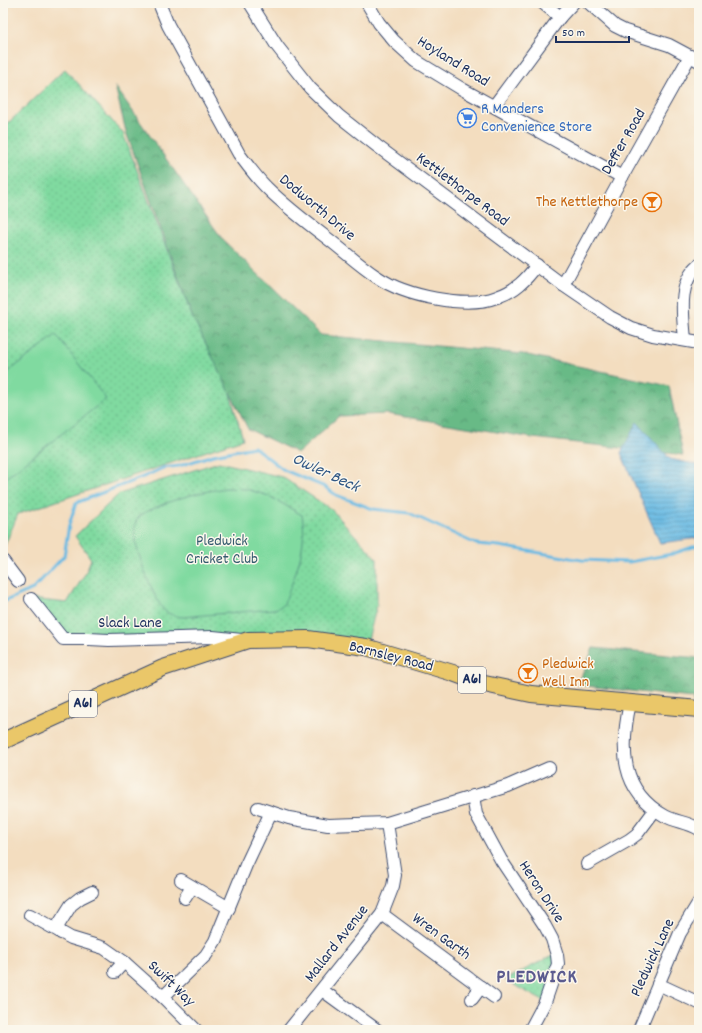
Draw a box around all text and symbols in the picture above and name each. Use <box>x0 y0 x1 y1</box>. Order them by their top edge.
scale bar <box>556 18 629 44</box>
text: 50 m <box>562 25 585 42</box>
street label: Hoyland Road <box>412 31 494 93</box>
place label: R Manders Convenience Store <box>481 98 592 139</box>
street label: Deffer Road <box>596 105 652 179</box>
supermarket icon: R Manders Convenience Store <box>456 107 478 129</box>
street label: Kettlethorpe Road <box>411 147 513 233</box>
street label: Dodworth Drive <box>274 169 360 247</box>
place label: The Kettlethorpe <box>536 191 638 214</box>
bar icon: The Kettlethorpe <box>641 191 663 213</box>
water label: Owler Beck <box>287 448 364 501</box>
park label: Pledwick Cricket Club <box>186 530 258 571</box>
street label: Slack Lane <box>98 612 162 635</box>
street label: Barnsley Road <box>346 635 436 679</box>
place label: Pledwick Well Inn <box>542 653 594 694</box>
bar icon: Pledwick Well Inn <box>517 662 539 684</box>
road number: A61 <box>458 667 486 693</box>
road number: A61 <box>69 691 97 717</box>
street label: Heron Drive <box>512 856 570 928</box>
street label: Mallard Avenue <box>299 900 375 988</box>
street label: Wren Garth <box>407 908 475 966</box>
street label: Pledwick Lane <box>625 915 681 1001</box>
street label: Swift Way <box>142 955 200 1013</box>
district label: PLEDWICK <box>496 964 578 992</box>

